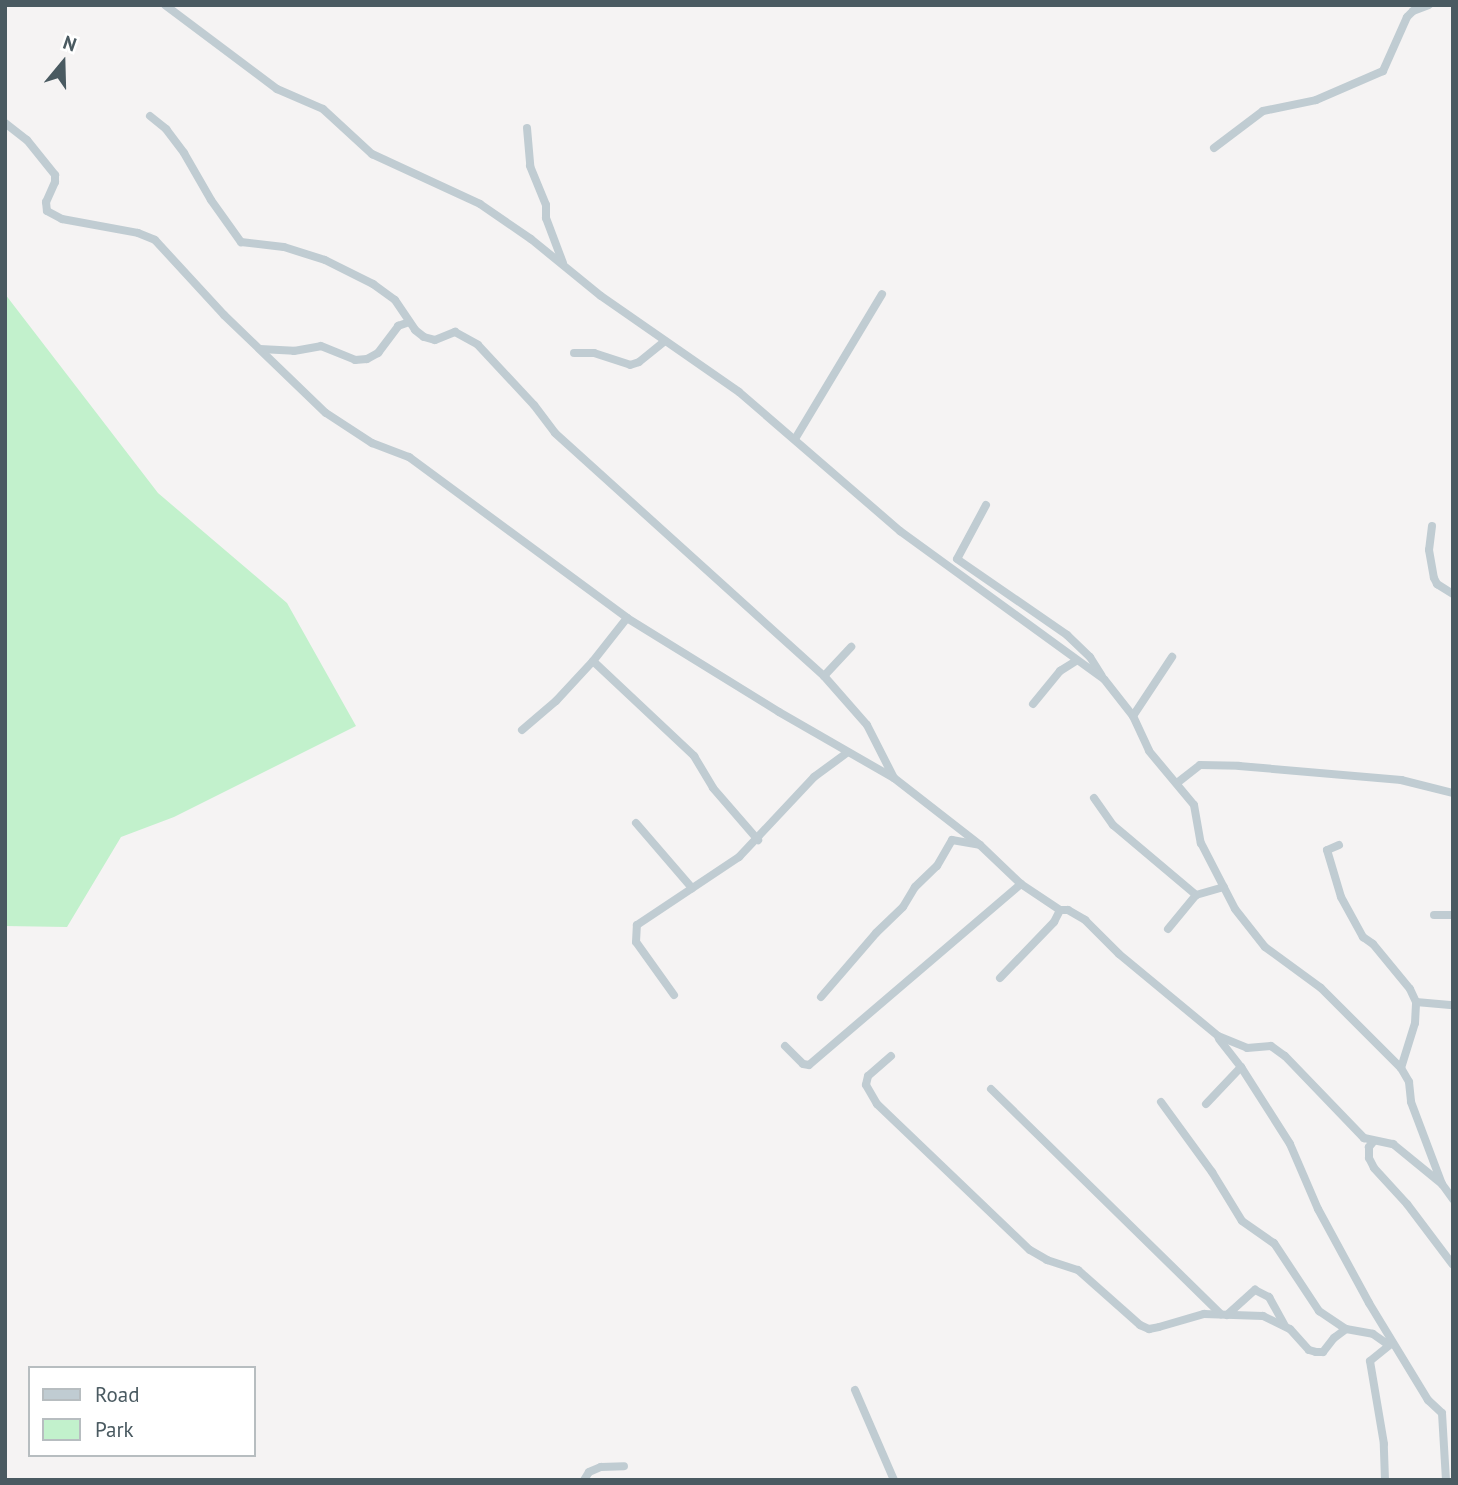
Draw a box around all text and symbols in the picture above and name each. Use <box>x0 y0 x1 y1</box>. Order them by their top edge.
north arrow <box>28 28 98 98</box>
text: N <box>60 30 80 57</box>
legend <box>28 1366 256 1457</box>
text: Road <box>95 1381 139 1408</box>
text: Park <box>95 1416 134 1443</box>

